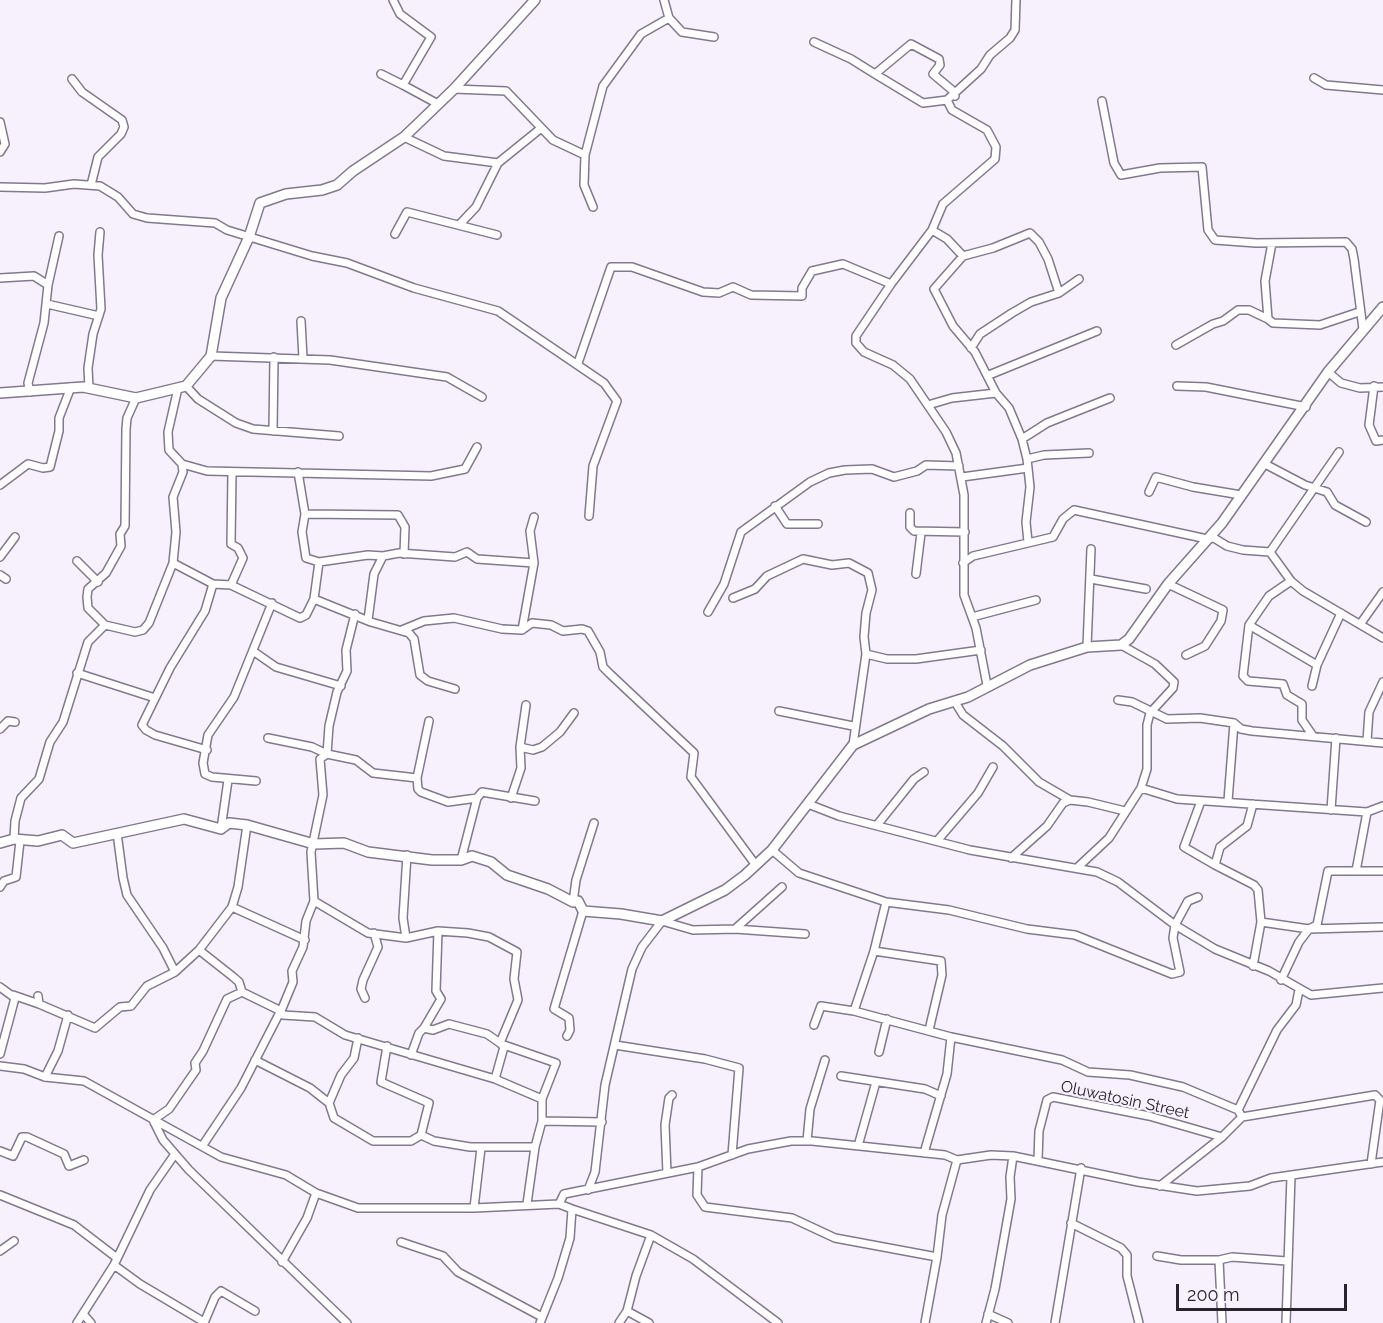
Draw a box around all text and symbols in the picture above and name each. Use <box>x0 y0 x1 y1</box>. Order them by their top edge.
street label: Oluwatosin Street <box>1059 1077 1191 1123</box>
scale bar <box>1179 1272 1350 1310</box>
text: 200 m <box>1187 1284 1240 1305</box>

